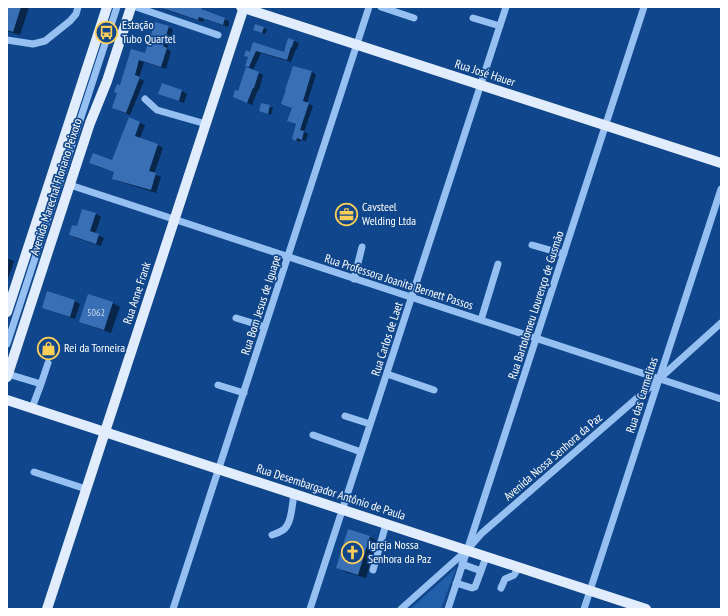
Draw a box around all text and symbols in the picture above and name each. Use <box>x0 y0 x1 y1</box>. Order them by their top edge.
place label: Estação Tubo Quartel <box>122 17 176 46</box>
bus stop icon: Estação Tubo Quartel <box>93 19 119 45</box>
street label: Rua José Hauer <box>453 56 518 90</box>
street label: Avenida Marechal Floriano Peixoto <box>26 116 85 257</box>
place label: Cavsteel Welding Ltda <box>362 199 416 228</box>
office icon: Cavsteel Welding Ltda <box>333 201 359 227</box>
street label: Rua Bartolomeu Lourenço de Gusmão <box>504 229 567 381</box>
street label: Rua Professora Joanita Bernett Passos <box>323 250 475 313</box>
street label: Rua Bom Jesus de Iguape <box>237 253 284 357</box>
street label: Rua Anne Frank <box>119 259 154 326</box>
street label: Rua Carlos de Laet <box>368 299 406 378</box>
house number: 5062 <box>87 306 105 319</box>
shop icon: Rei da Torneira <box>35 335 61 361</box>
place label: Rei da Torneira <box>64 340 125 355</box>
street label: Rua das Carmelitas <box>622 355 661 435</box>
street label: Avenida Nossa Senhora da Paz <box>500 410 605 503</box>
street label: Rua Desembargador Antônio de Paula <box>255 460 408 523</box>
place label: Igreja Nossa Senhora da Paz <box>368 537 431 566</box>
church icon: Igreja Nossa Senhora da Paz <box>340 539 366 565</box>

